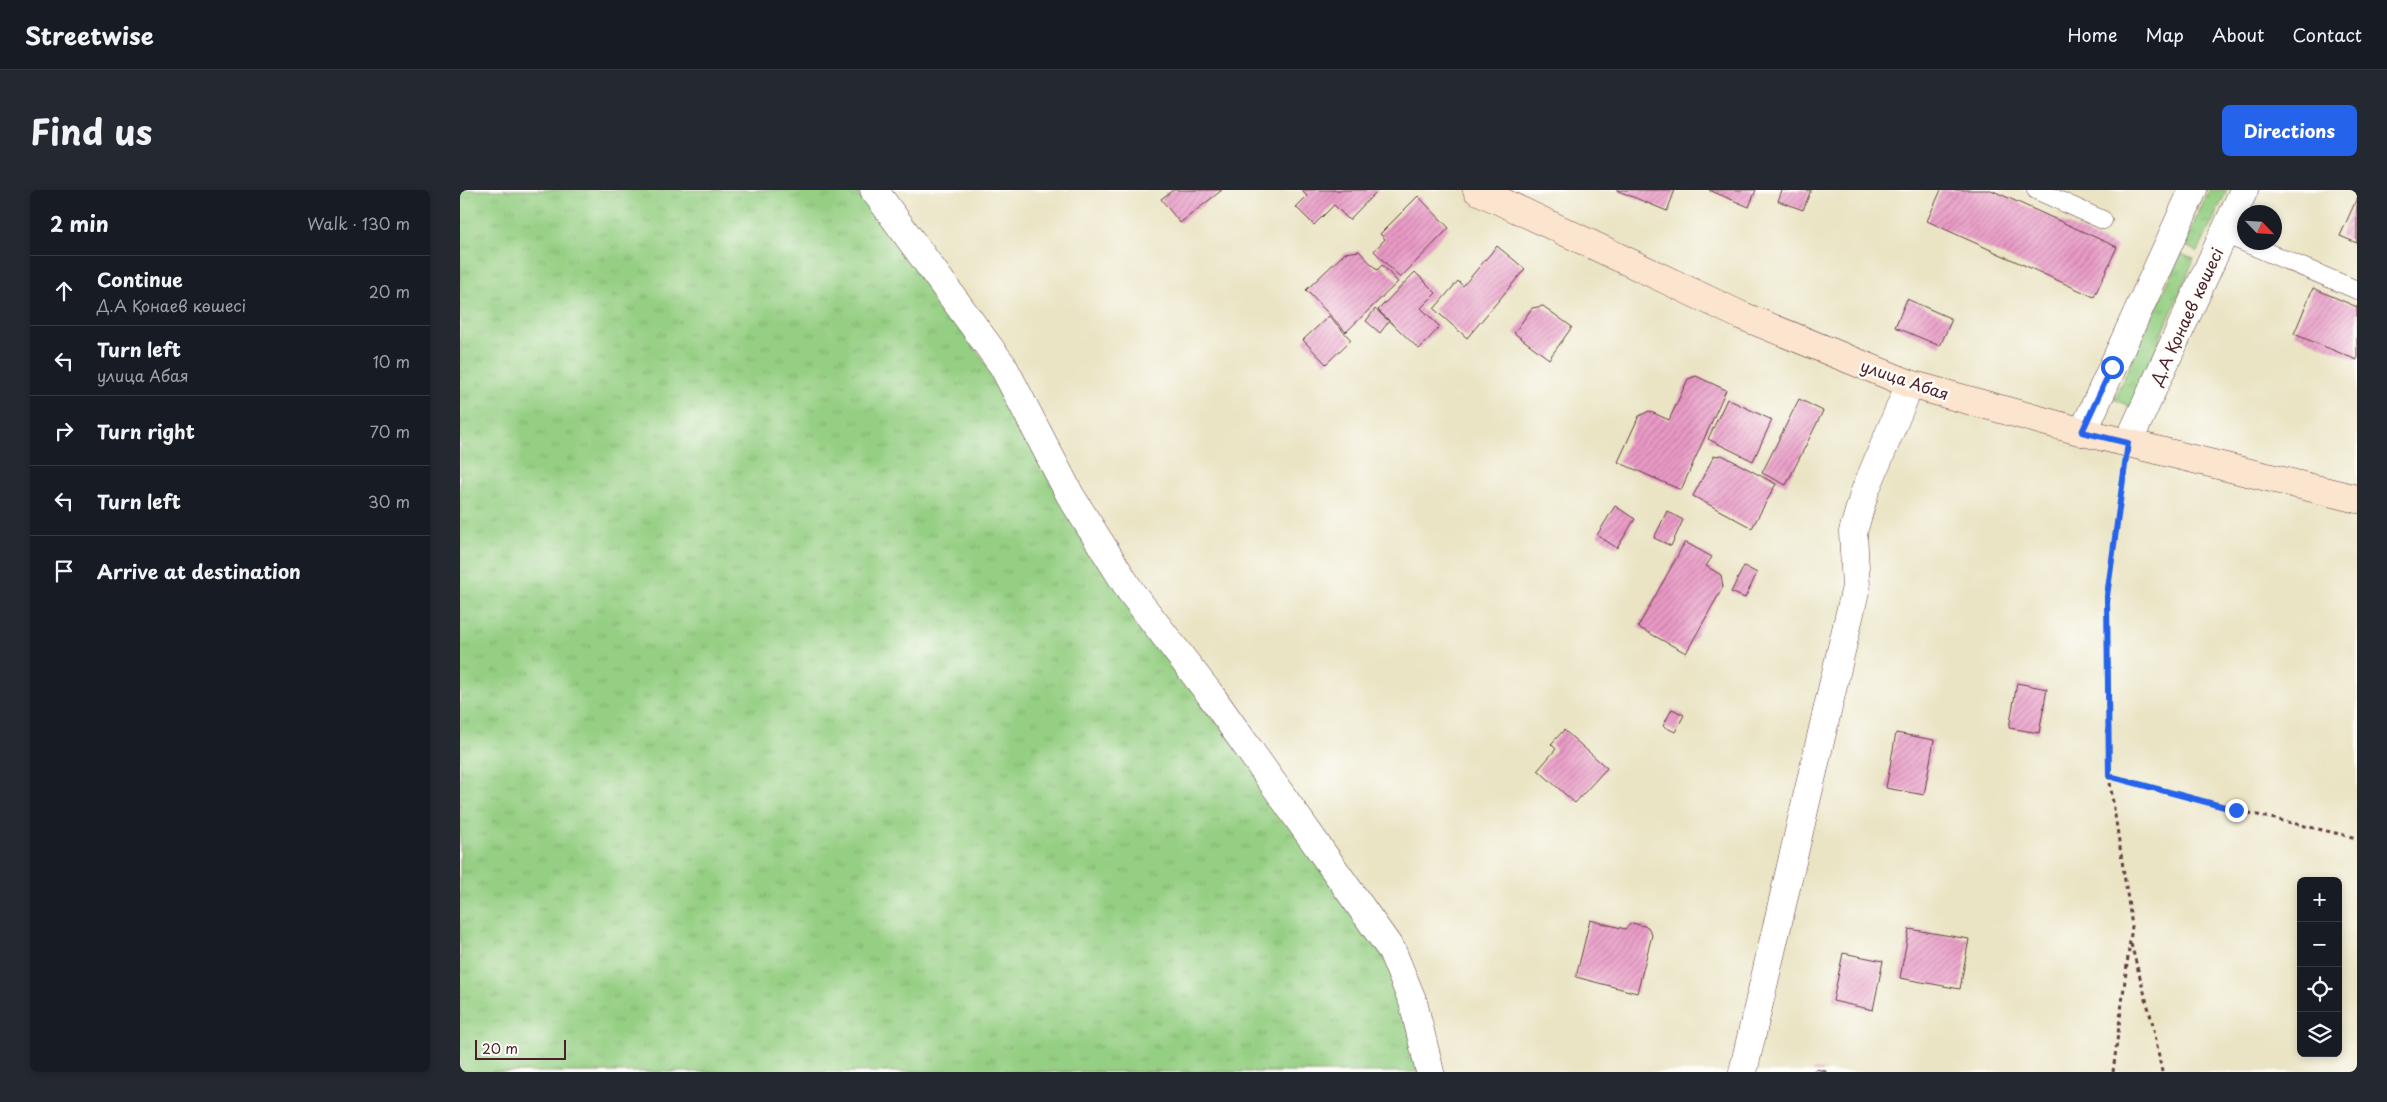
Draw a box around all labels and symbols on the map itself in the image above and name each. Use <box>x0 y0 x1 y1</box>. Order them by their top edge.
north arrow <box>2237 205 2282 250</box>
street label: Д.А Қонаев көшесі <box>2143 243 2228 390</box>
street label: улица Абая <box>1858 353 1952 405</box>
route start <box>2101 356 2124 379</box>
route end <box>2225 799 2248 822</box>
scale bar <box>475 1037 566 1060</box>

